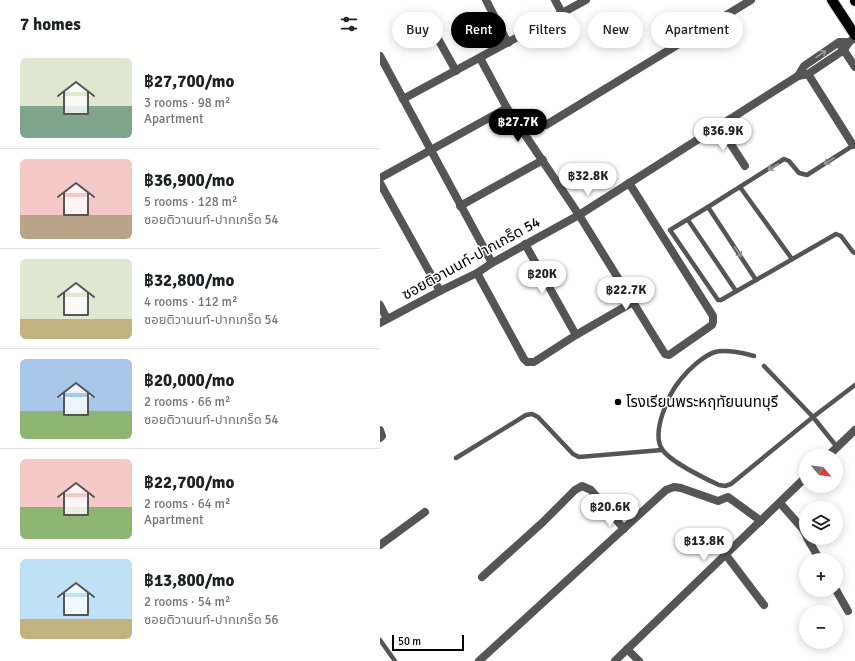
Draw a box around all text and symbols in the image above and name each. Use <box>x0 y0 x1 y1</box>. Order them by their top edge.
chip: Buy <box>392 12 443 48</box>
chip: Rent <box>451 12 506 48</box>
chip: Filters <box>514 12 580 48</box>
chip: New <box>588 12 643 48</box>
chip: Apartment <box>651 12 743 48</box>
icon: filters <box>338 13 360 35</box>
text: 7 homes <box>20 14 81 35</box>
one-way arrow <box>815 50 826 58</box>
text: ฿27,700/mo <box>144 71 234 92</box>
icon: home <box>52 74 100 122</box>
text: 3 rooms · 98 m² <box>144 95 230 111</box>
pin: ฿27.7K <box>485 109 551 143</box>
text: Apartment <box>144 111 204 127</box>
text: ฿27.7K <box>498 114 538 130</box>
pin: ฿36.9K <box>690 118 756 152</box>
text: ฿36.9K <box>703 123 743 139</box>
one-way arrow <box>823 157 835 165</box>
pin: ฿32.8K <box>555 163 621 197</box>
one-way arrow <box>767 163 779 171</box>
text: ฿32.8K <box>568 168 608 184</box>
text: ฿36,900/mo <box>144 170 234 191</box>
icon: home <box>52 175 100 223</box>
text: 5 rooms · 128 m² <box>144 194 237 210</box>
text: ซอยติวานนท์-ปากเกร็ด 54 <box>144 212 279 228</box>
street label: ซอยติวานนท์-ปากเกร็ด 54 <box>399 212 543 304</box>
one-way arrow <box>734 246 742 258</box>
pin: ฿20K <box>518 261 566 295</box>
text: ฿20K <box>527 266 557 282</box>
text: ฿32,800/mo <box>144 270 234 291</box>
icon: home <box>52 275 100 323</box>
pin: ฿22.7K <box>593 277 659 311</box>
text: ฿22.7K <box>606 282 646 298</box>
text: 4 rooms · 112 m² <box>144 294 237 310</box>
text: ซอยติวานนท์-ปากเกร็ด 54 <box>144 312 279 328</box>
text: ฿20,000/mo <box>144 370 234 391</box>
icon: home <box>52 375 100 423</box>
place label: โรงเรียนพระหฤทัยนนทบุรี <box>626 393 778 411</box>
text: 2 rooms · 66 m² <box>144 394 230 410</box>
marker: โรงเรียนพระหฤทัยนนทบุรี <box>613 397 623 407</box>
text: ซอยติวานนท์-ปากเกร็ด 54 <box>144 412 279 428</box>
north arrow <box>799 449 843 493</box>
map controls <box>799 449 843 649</box>
text: ฿22,700/mo <box>144 472 234 493</box>
icon: home <box>52 475 100 523</box>
pin: ฿20.6K <box>577 494 643 528</box>
text: 2 rooms · 64 m² <box>144 496 230 512</box>
text: ฿20.6K <box>590 499 630 515</box>
button: layers <box>799 501 843 545</box>
text: Apartment <box>144 512 204 528</box>
pin: ฿13.8K <box>671 528 737 562</box>
text: ฿13.8K <box>684 533 724 549</box>
button: + <box>799 553 843 597</box>
text: ฿13,800/mo <box>144 570 234 591</box>
icon: home <box>52 575 100 623</box>
text: 2 rooms · 54 m² <box>144 594 230 610</box>
button: − <box>799 605 843 649</box>
text: ซอยติวานนท์-ปากเกร็ด 56 <box>144 612 279 628</box>
scale bar <box>392 633 464 652</box>
text: 50 m <box>398 635 421 648</box>

